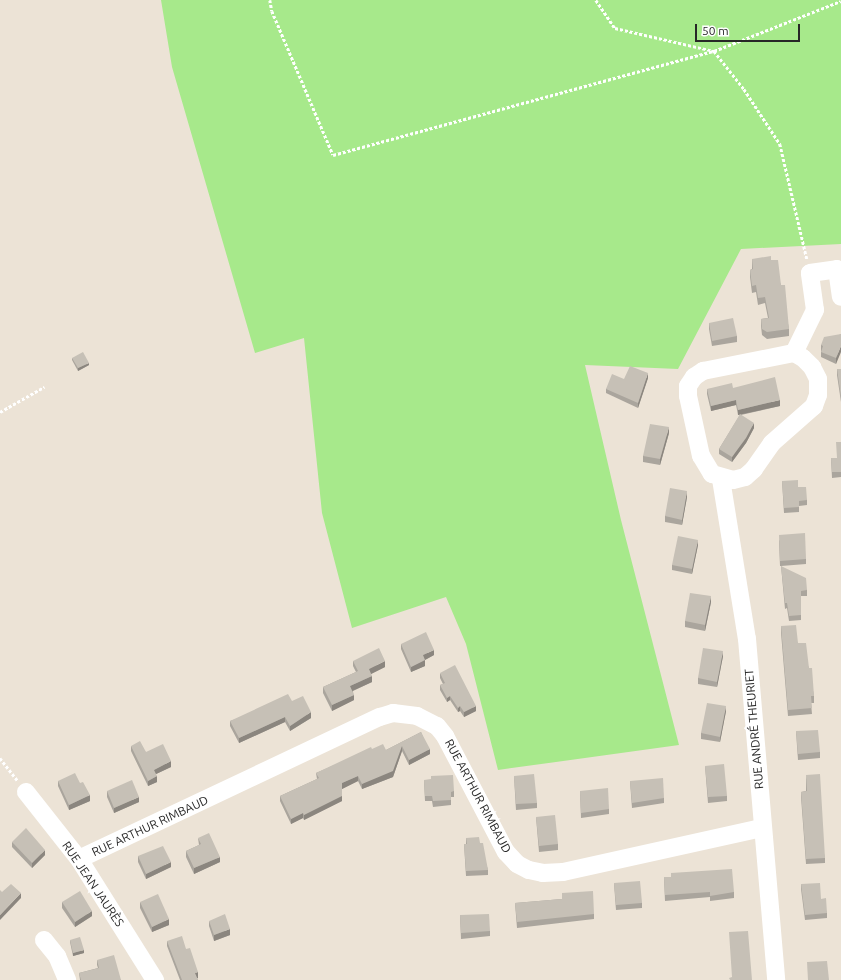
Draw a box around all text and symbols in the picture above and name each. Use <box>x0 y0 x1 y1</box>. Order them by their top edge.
scale bar <box>697 16 802 42</box>
text: 50 m <box>702 24 729 37</box>
street label: RUE ANDRÉ THEURIET <box>742 668 766 790</box>
street label: RUE ARTHUR RIMBAUD <box>442 737 514 855</box>
street label: RUE ARTHUR RIMBAUD <box>89 793 211 859</box>
street label: RUE JEAN JAURÈS <box>59 839 127 929</box>

